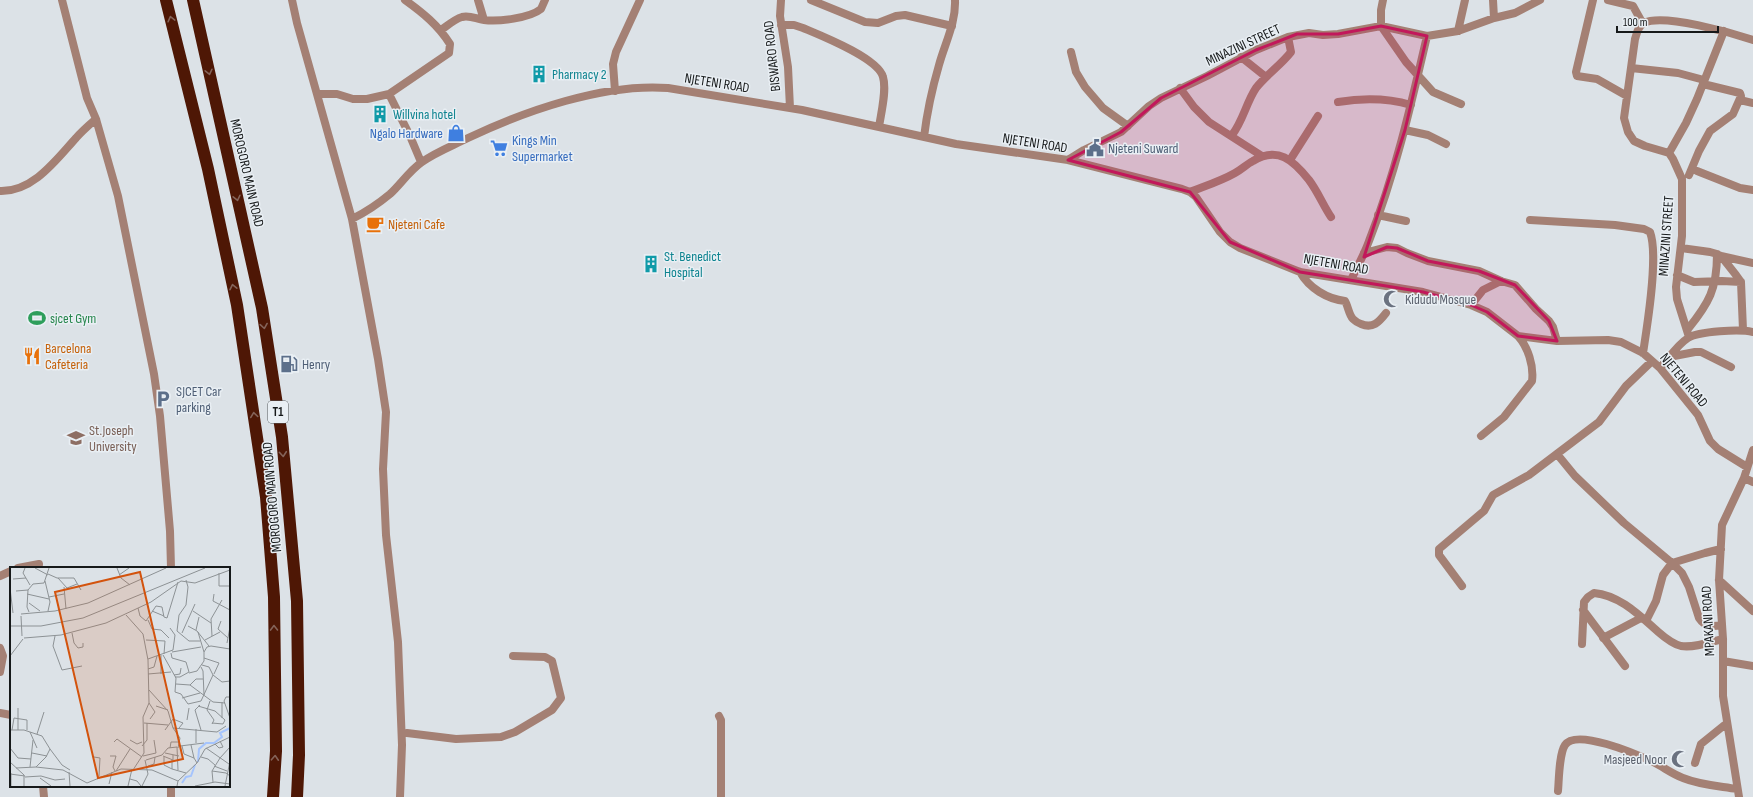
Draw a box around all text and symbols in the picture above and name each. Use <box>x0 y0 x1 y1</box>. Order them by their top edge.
scale bar <box>1617 8 1718 34</box>
text: 100 m <box>1623 15 1648 30</box>
one-way arrow <box>167 16 176 23</box>
street label: BISWARO ROAD <box>760 19 784 92</box>
street label: MINAZINI STREET <box>1203 20 1283 70</box>
building icon: Pharmacy 2 <box>529 64 549 84</box>
place label: Pharmacy 2 <box>552 66 607 83</box>
one-way arrow <box>205 68 213 75</box>
street label: NJETENI ROAD <box>683 69 751 97</box>
building icon: Willvina hotel <box>370 104 390 124</box>
place label: Willvina hotel <box>393 106 456 123</box>
street label: MOROGORO MAIN ROAD <box>226 117 268 229</box>
shop icon: Ngalo Hardware <box>446 123 466 143</box>
place label: Ngalo Hardware <box>370 125 443 142</box>
street label: NJETENI ROAD <box>1001 129 1069 157</box>
place label: Kings Min Supermarket <box>512 132 573 165</box>
supermarket icon: Kings Min Supermarket <box>489 138 509 158</box>
public building icon: Njeteni Suward <box>1085 138 1105 158</box>
place label: Njeteni Suward <box>1108 140 1179 157</box>
one-way arrow <box>233 195 241 202</box>
street label: MINAZINI STREET <box>1655 195 1677 277</box>
cafe icon: Njeteni Cafe <box>365 214 385 234</box>
place label: Njeteni Cafe <box>388 216 445 233</box>
place label: St. Benedict Hospital <box>664 248 721 281</box>
street label: NJETENI ROAD <box>1302 250 1370 278</box>
building icon: St. Benedict Hospital <box>641 254 661 274</box>
one-way arrow <box>230 284 238 290</box>
mosque icon: Kidudu Mosque <box>1382 289 1402 309</box>
place label: Kidudu Mosque <box>1405 291 1476 308</box>
sports icon: sjcet Gym <box>27 308 47 328</box>
place label: sjcet Gym <box>50 310 96 327</box>
one-way arrow <box>260 323 268 329</box>
place label: Barcelona Cafeteria <box>45 340 91 373</box>
restaurant icon: Barcelona Cafeteria <box>22 346 42 366</box>
street label: NJETENI ROAD <box>1656 349 1712 411</box>
fuel station icon: Henry <box>279 354 299 374</box>
place label: Henry <box>302 356 331 373</box>
place label: SJCET Car parking <box>176 383 221 416</box>
parking icon: SJCET Car parking <box>153 389 173 409</box>
road number: T1 <box>268 401 288 423</box>
one-way arrow <box>250 412 259 418</box>
place label: St.Joseph University <box>89 422 137 455</box>
school or university icon: St.Joseph University <box>66 428 86 448</box>
street label: MOROGORO MAIN ROAD <box>259 441 285 553</box>
one-way arrow <box>279 451 288 457</box>
inset map <box>10 567 230 787</box>
street label: MPAKANI ROAD <box>1698 585 1718 657</box>
one-way arrow <box>270 625 278 631</box>
mosque icon: Masjeed Noor <box>1670 749 1690 769</box>
place label: Masjeed Noor <box>1604 751 1667 768</box>
one-way arrow <box>271 755 280 761</box>

